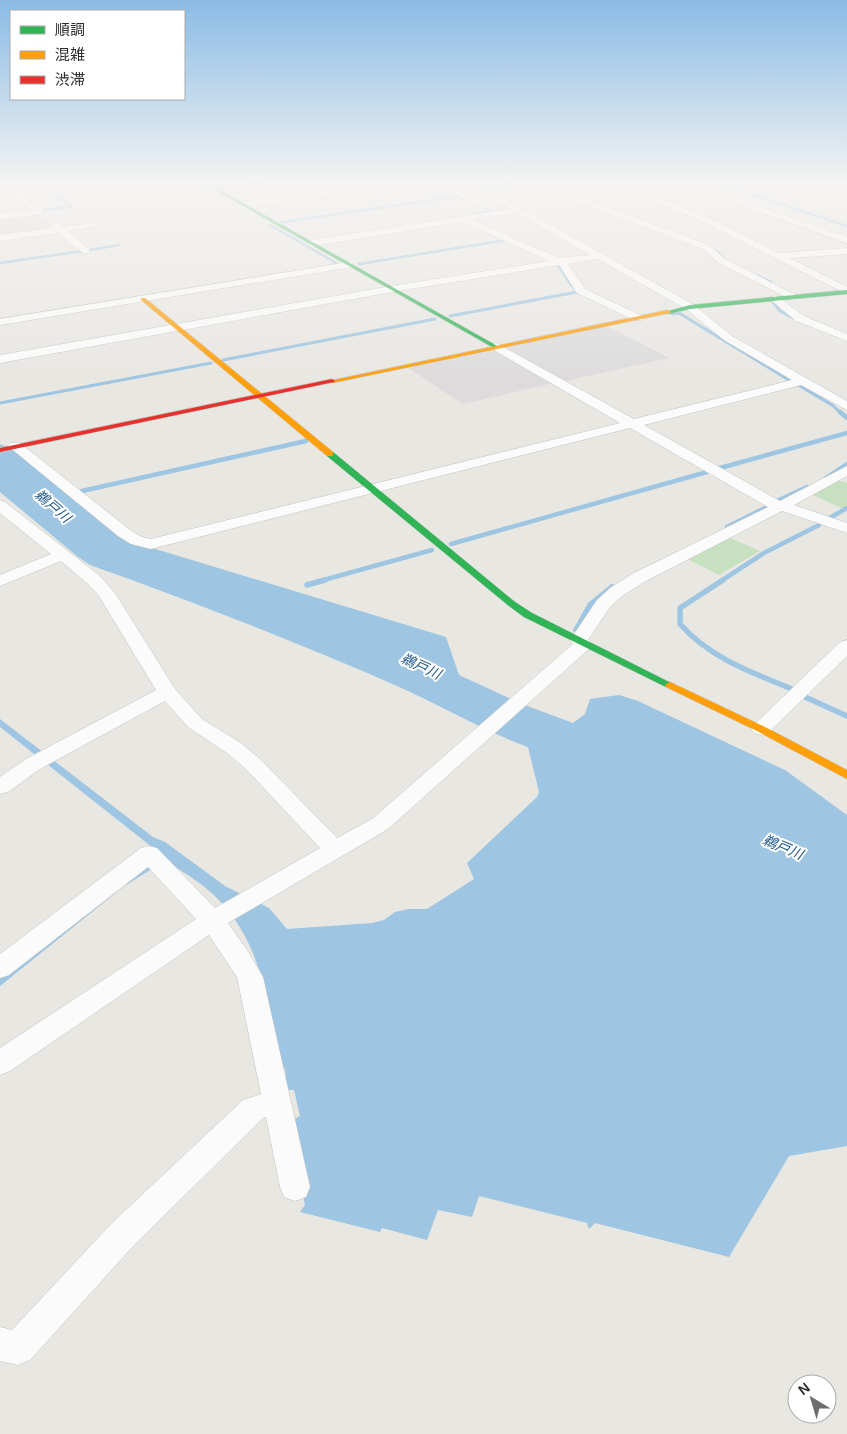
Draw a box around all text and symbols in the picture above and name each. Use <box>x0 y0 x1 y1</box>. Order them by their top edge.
legend <box>10 10 185 100</box>
text: 順調 <box>55 21 85 38</box>
text: 混雑 <box>55 46 85 63</box>
text: 渋滞 <box>55 71 85 88</box>
water label: 鵜戸川 <box>32 486 76 527</box>
water label: 鵜戸川 <box>399 650 445 683</box>
water label: 鵜戸川 <box>761 831 807 863</box>
north arrow <box>787 1374 837 1424</box>
text: N <box>795 1379 813 1398</box>

